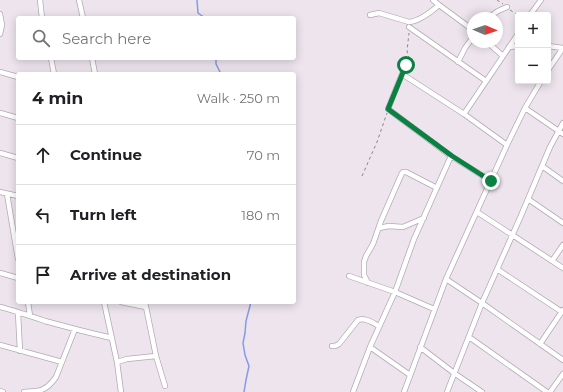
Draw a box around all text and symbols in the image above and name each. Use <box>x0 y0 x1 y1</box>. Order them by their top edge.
north arrow <box>467 12 503 48</box>
map controls <box>515 12 551 84</box>
button: + <box>515 12 551 48</box>
search box <box>16 16 296 60</box>
icon: search <box>30 27 52 49</box>
text: Search here <box>62 29 151 48</box>
button: − <box>515 48 551 84</box>
route start <box>397 56 415 74</box>
text: 4 min <box>32 88 83 108</box>
text: Walk · 250 m <box>197 90 280 106</box>
icon: ahead <box>32 144 54 166</box>
text: Continue <box>70 145 142 164</box>
text: 70 m <box>247 147 280 163</box>
route end <box>482 172 500 190</box>
icon: left <box>32 204 54 226</box>
text: Turn left <box>70 205 137 224</box>
text: 180 m <box>241 207 280 223</box>
icon: arrive <box>32 264 54 286</box>
text: Arrive at destination <box>70 265 231 284</box>

